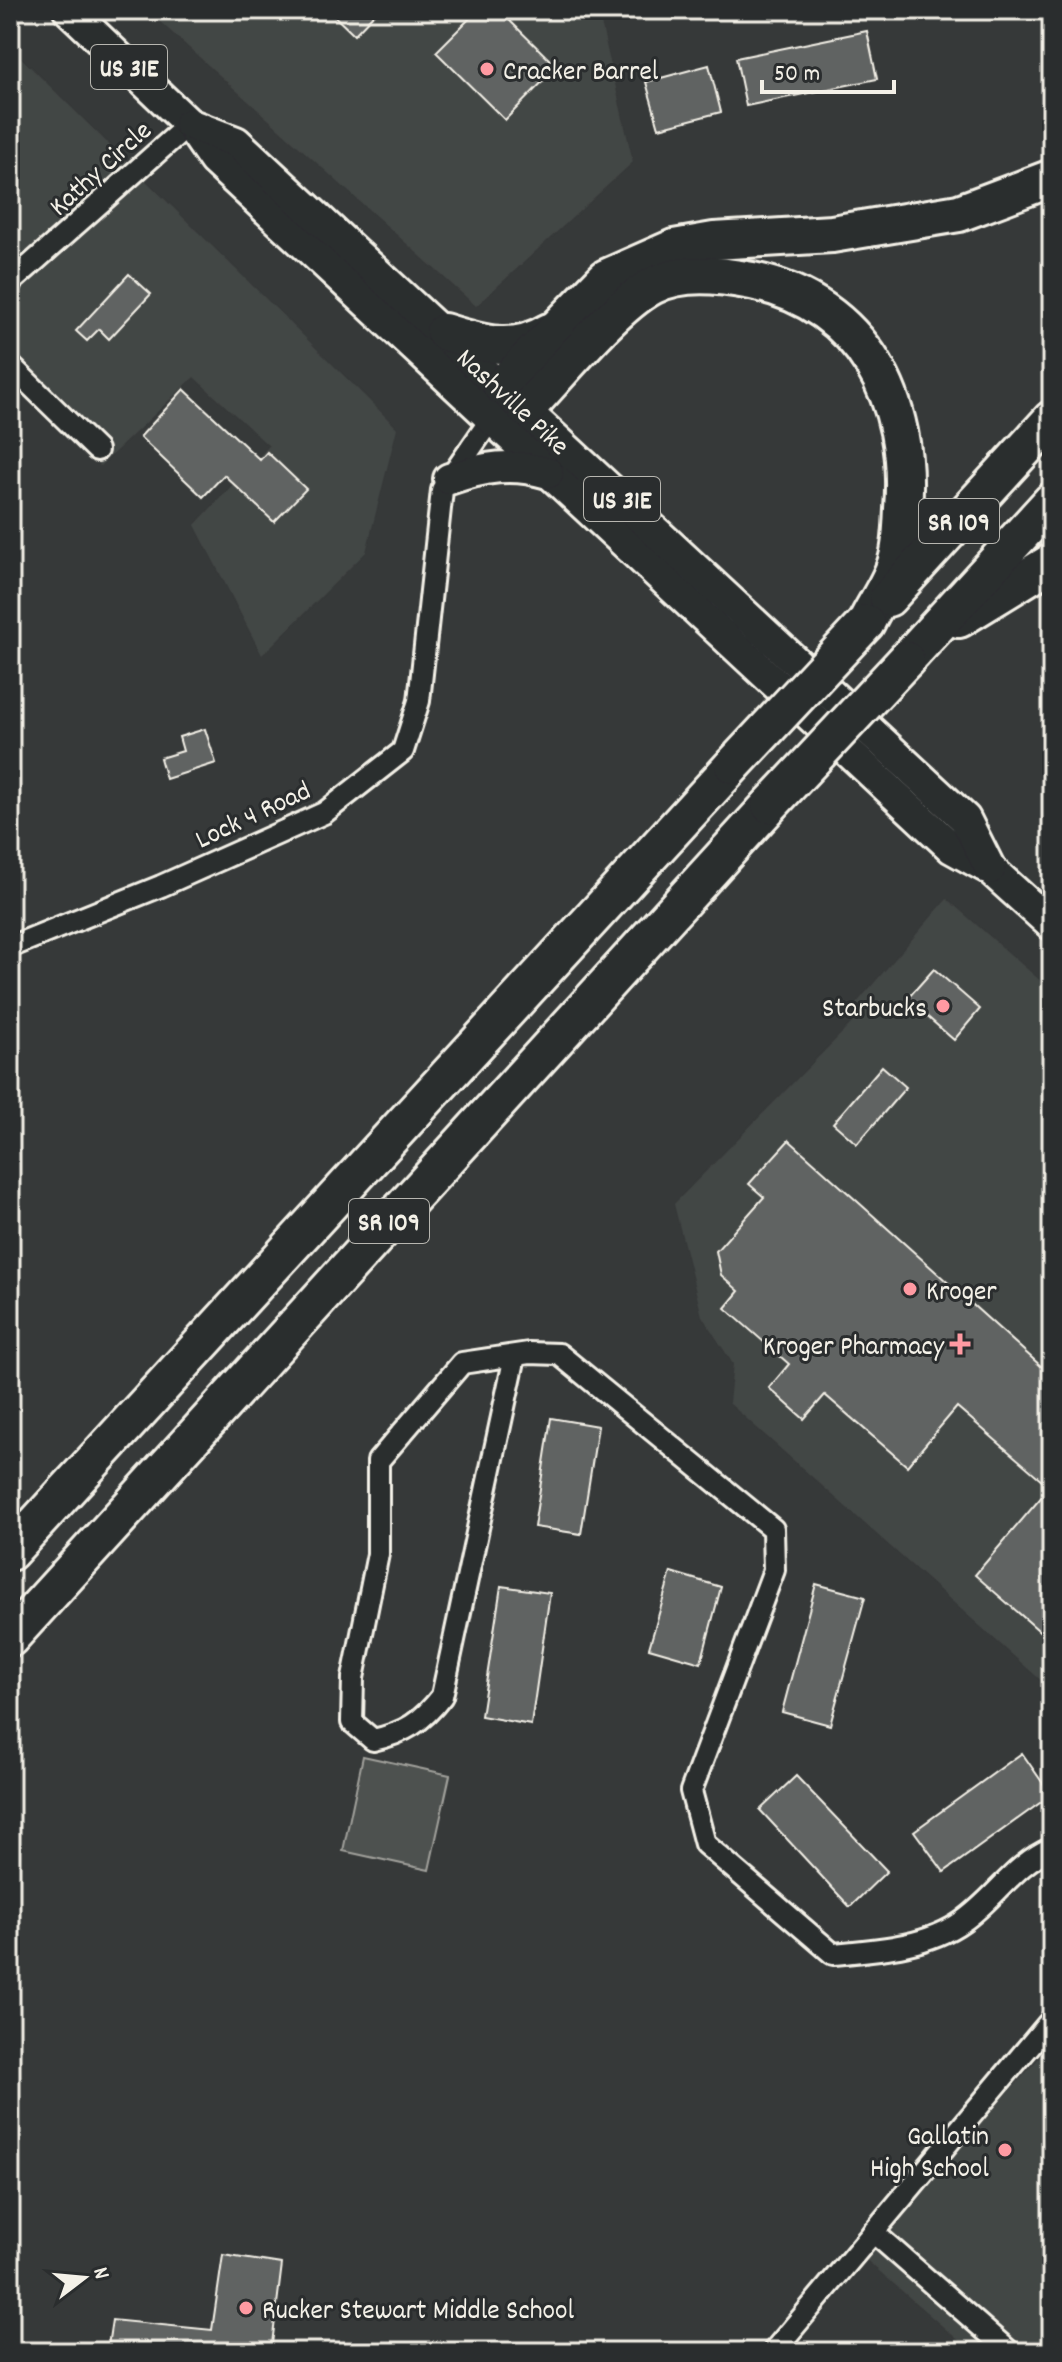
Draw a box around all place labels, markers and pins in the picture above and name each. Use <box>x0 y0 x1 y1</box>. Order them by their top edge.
place label: Cracker Barrel <box>503 54 659 94</box>
marker: Cracker Barrel <box>478 60 496 78</box>
place label: Starbucks <box>822 991 927 1031</box>
marker: Starbucks <box>934 997 952 1015</box>
place label: Kroger <box>926 1274 997 1314</box>
marker: Kroger <box>901 1280 919 1298</box>
place label: Kroger Pharmacy <box>763 1329 945 1369</box>
marker: Kroger Pharmacy <box>951 1335 969 1353</box>
place label: Gallatin High School <box>870 2119 989 2191</box>
marker: Gallatin High School <box>996 2141 1014 2159</box>
place label: Rucker Stewart Middle School <box>262 2293 574 2333</box>
marker: Rucker Stewart Middle School <box>237 2299 255 2317</box>

